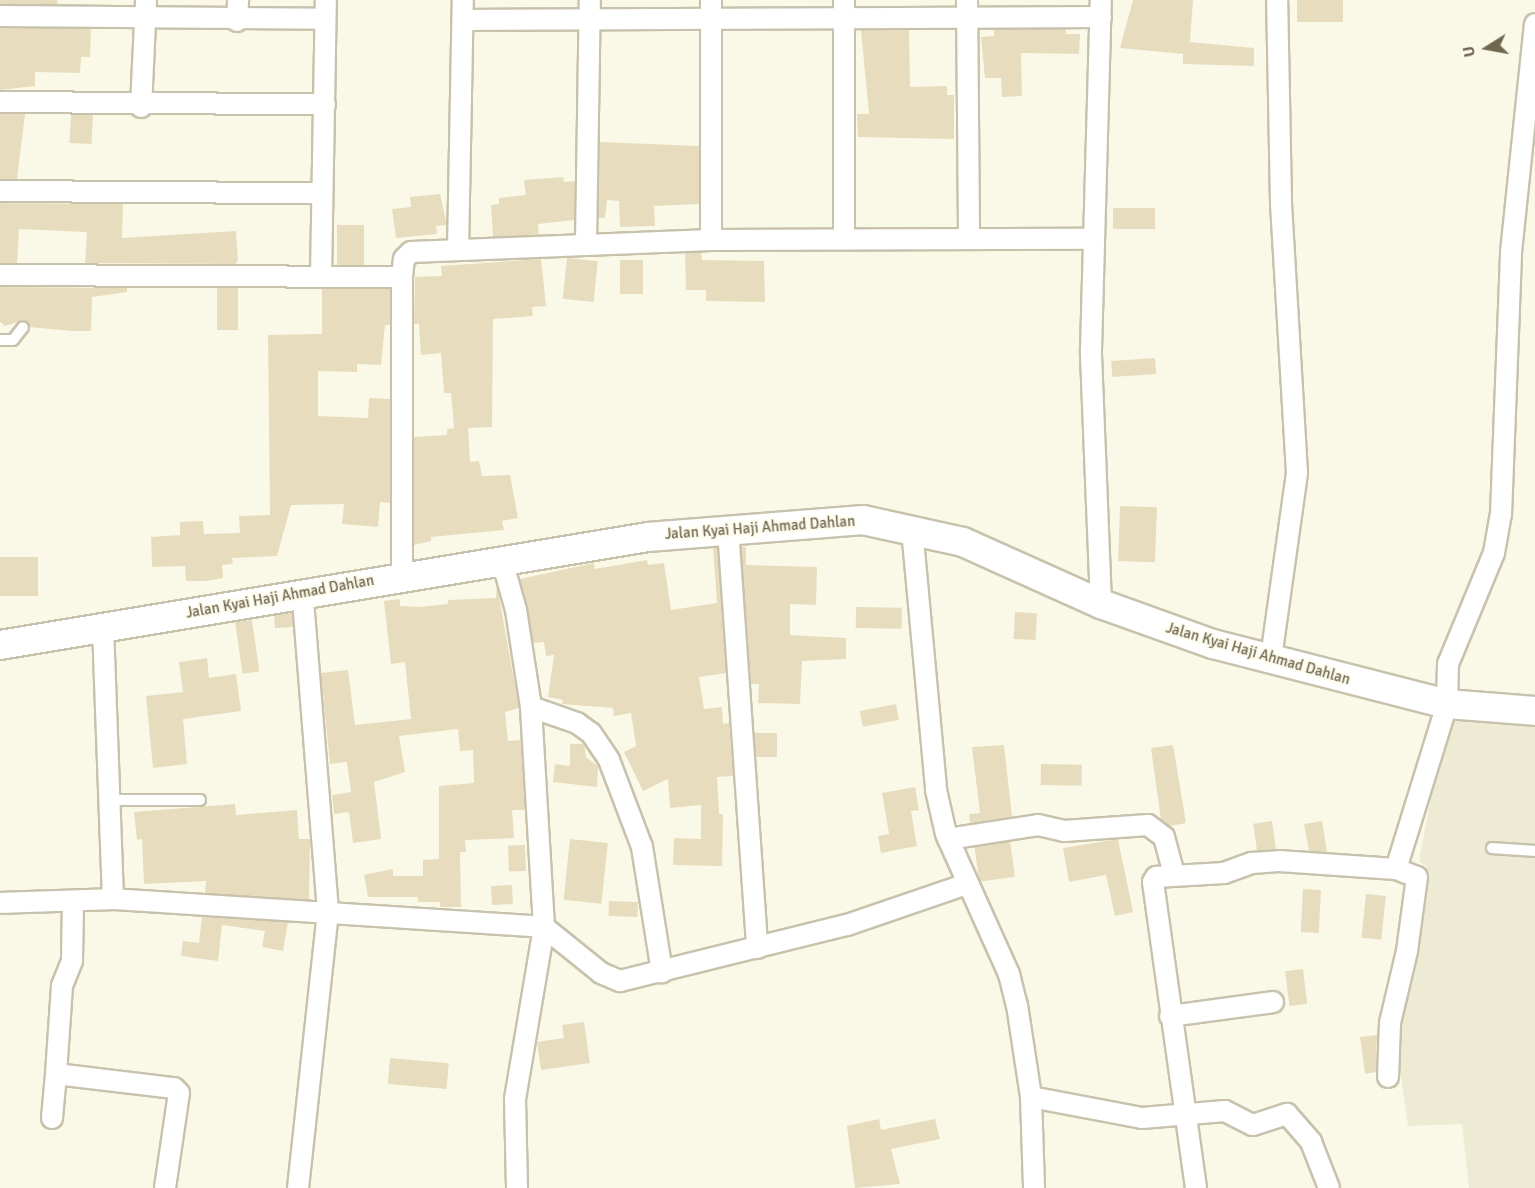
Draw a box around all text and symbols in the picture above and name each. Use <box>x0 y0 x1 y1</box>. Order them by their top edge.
north arrow <box>1457 18 1517 78</box>
text: U <box>1458 44 1480 59</box>
street label: Jalan Kyai Haji Ahmad Dahlan <box>664 512 856 544</box>
street label: Jalan Kyai Haji Ahmad Dahlan <box>184 572 376 622</box>
street label: Jalan Kyai Haji Ahmad Dahlan <box>1164 619 1352 689</box>

